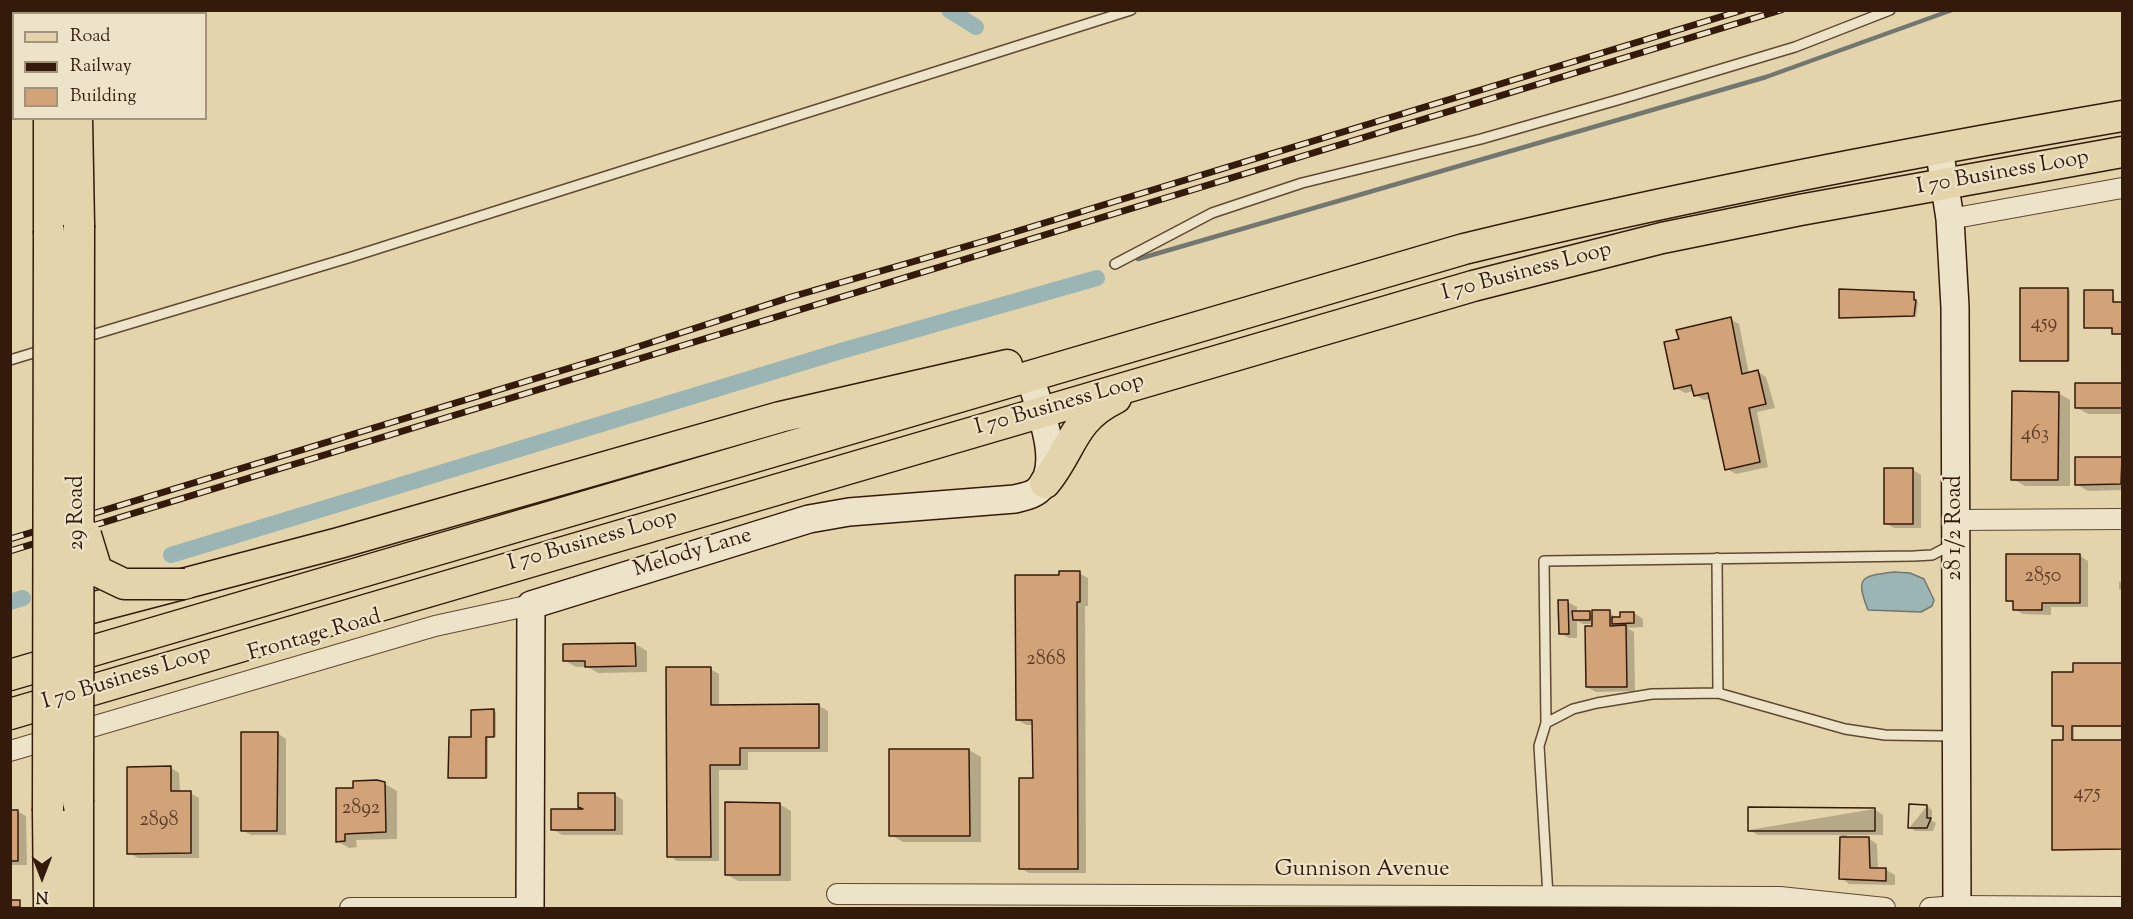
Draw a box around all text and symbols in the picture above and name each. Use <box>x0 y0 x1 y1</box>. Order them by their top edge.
legend <box>12 12 207 120</box>
text: Road <box>70 24 110 50</box>
text: Railway <box>70 54 132 80</box>
text: Building <box>70 84 136 110</box>
street label: I 70 Business Loop <box>1915 146 2091 202</box>
street label: I 70 Business Loop <box>1439 238 1615 308</box>
house number: 459 <box>2031 313 2057 337</box>
street label: I 70 Business Loop <box>972 369 1148 443</box>
house number: 463 <box>2021 424 2049 448</box>
street label: 29 Road <box>65 475 91 551</box>
street label: 28 1/2 Road <box>1943 475 1969 581</box>
street label: I 70 Business Loop <box>505 505 681 579</box>
street label: Melody Lane <box>631 524 755 584</box>
house number: 2850 <box>2025 566 2061 590</box>
street label: Frontage Road <box>245 605 385 669</box>
street label: I 70 Business Loop <box>40 641 214 717</box>
house number: 2868 <box>1026 649 1066 673</box>
house number: 475 <box>2074 783 2100 807</box>
house number: 2892 <box>342 798 380 822</box>
house number: 2898 <box>139 810 179 834</box>
north arrow <box>12 847 72 907</box>
street label: Gunnison Avenue <box>1275 858 1449 884</box>
text: N <box>36 884 48 907</box>

